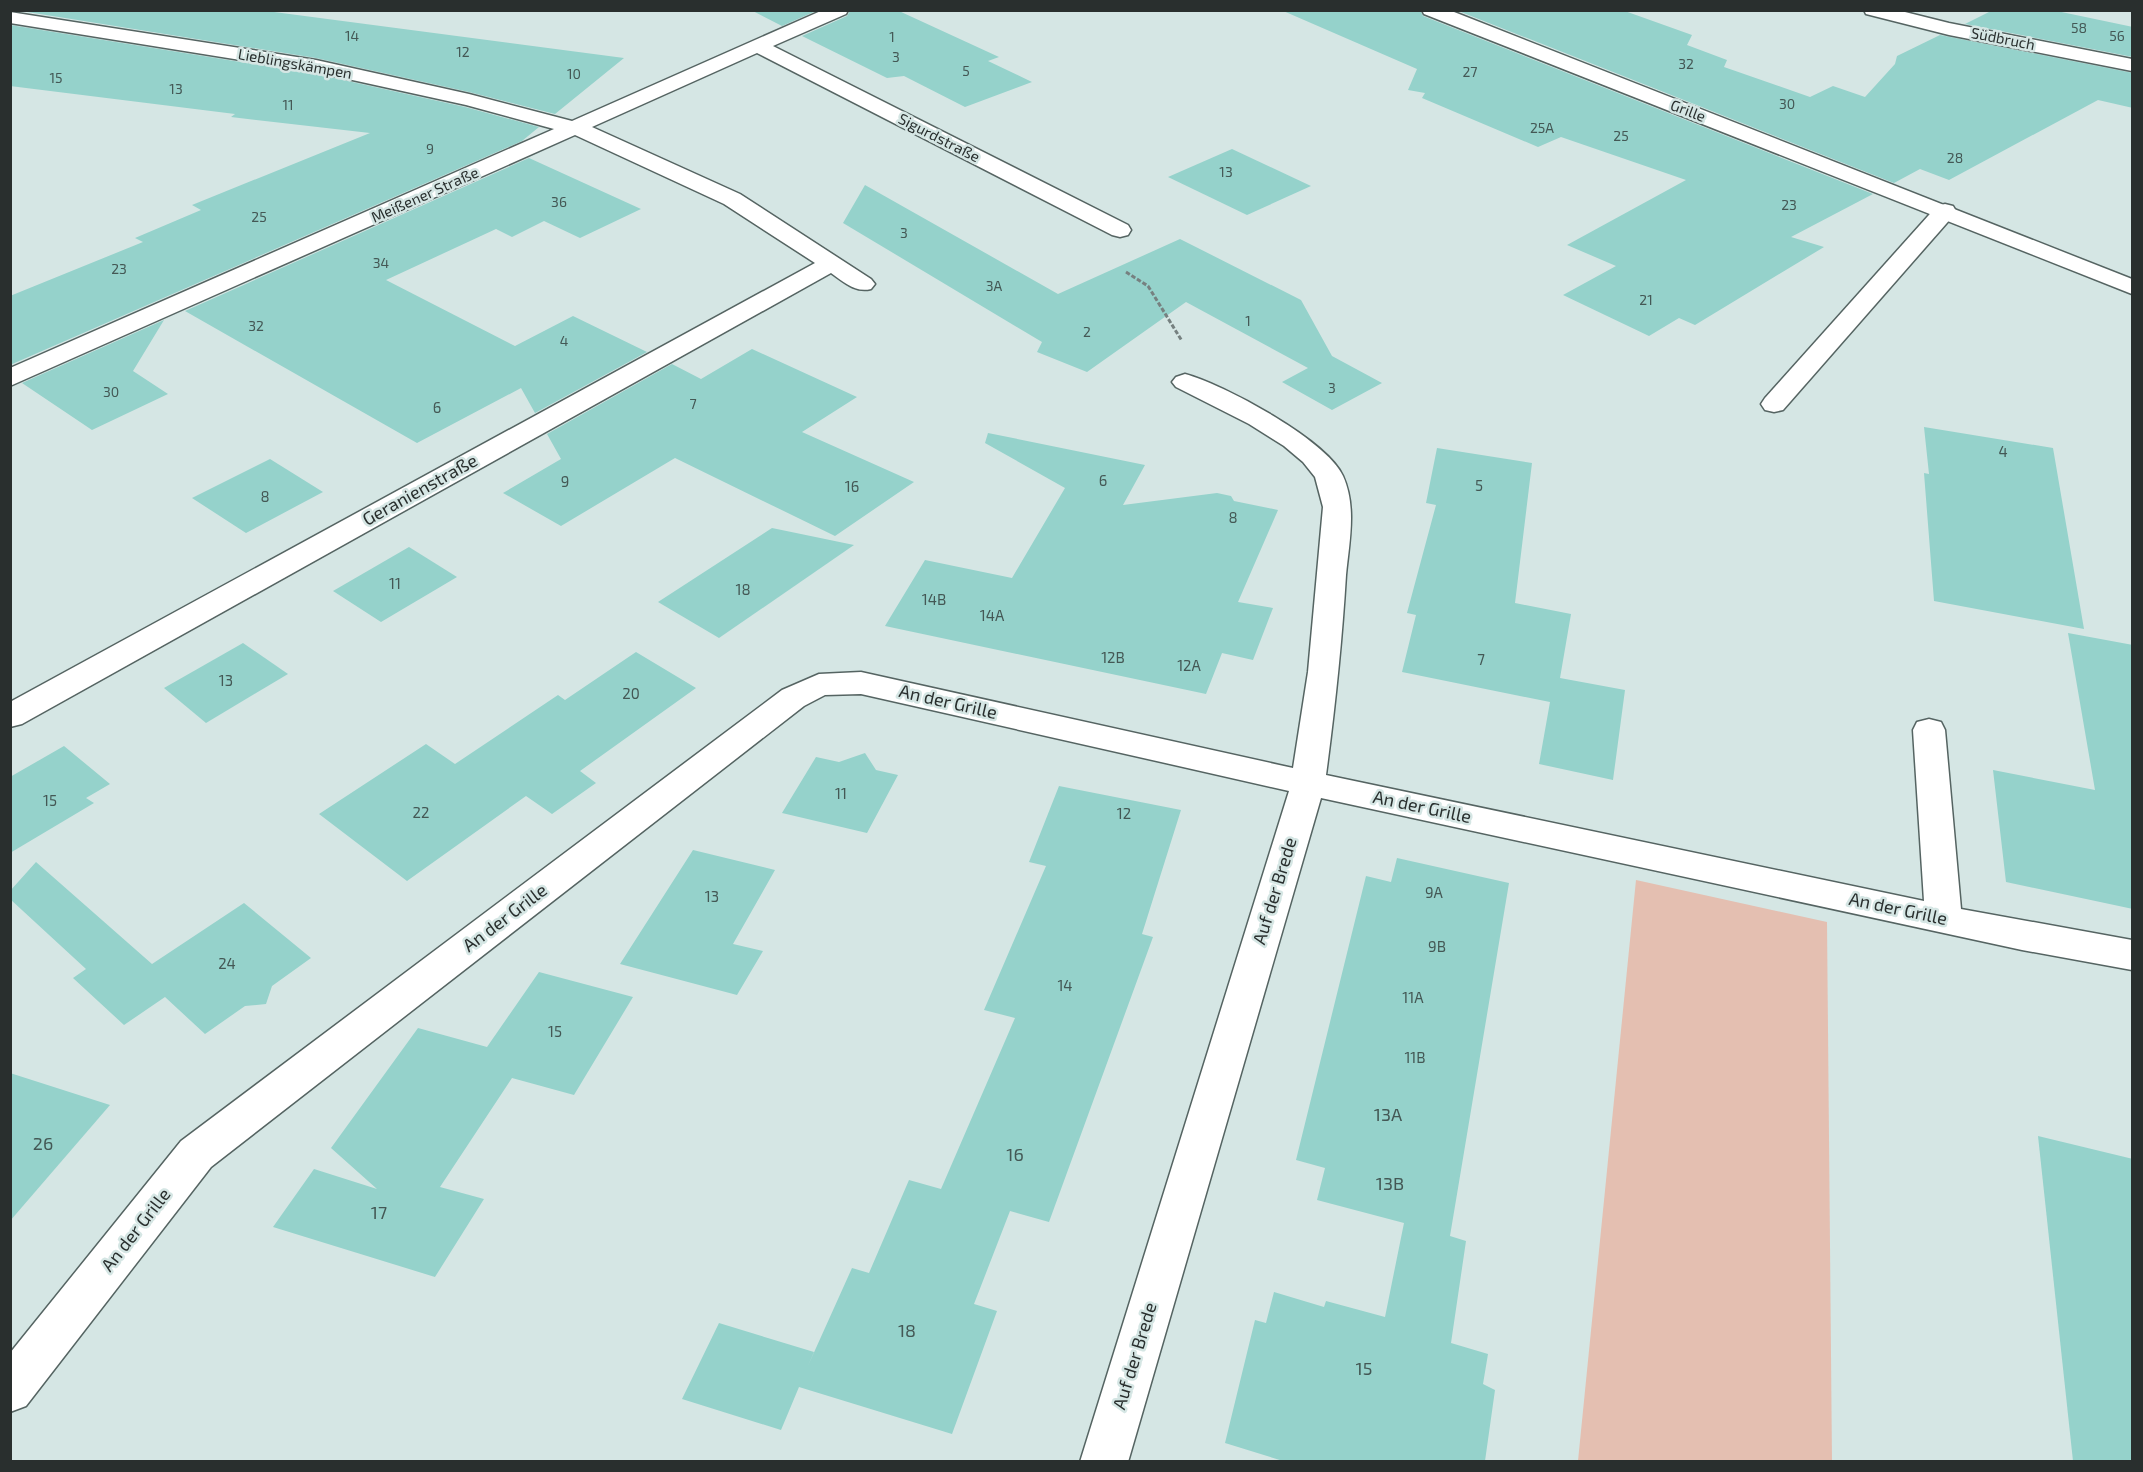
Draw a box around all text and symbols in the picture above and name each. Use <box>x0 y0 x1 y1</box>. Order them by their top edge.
house number: 58 <box>2071 19 2087 36</box>
street label: Südbruch <box>1970 23 2037 53</box>
house number: 14 <box>345 27 359 44</box>
house number: 56 <box>2109 27 2125 44</box>
house number: 1 <box>889 28 895 45</box>
house number: 12 <box>456 43 470 60</box>
street label: Lieblingskämpen <box>237 44 354 82</box>
house number: 3 <box>892 48 900 65</box>
house number: 32 <box>1678 55 1694 72</box>
house number: 5 <box>962 62 970 79</box>
house number: 27 <box>1462 63 1478 80</box>
house number: 10 <box>567 65 581 82</box>
house number: 15 <box>49 69 63 86</box>
house number: 13 <box>169 80 183 97</box>
street label: Grille <box>1668 95 1708 125</box>
house number: 30 <box>1779 95 1795 112</box>
house number: 11 <box>282 96 294 113</box>
street label: Sigurdstraße <box>896 109 983 165</box>
house number: 25A <box>1530 119 1554 136</box>
house number: 25 <box>1613 127 1629 144</box>
house number: 9 <box>426 140 434 157</box>
house number: 28 <box>1947 149 1963 166</box>
street label: Meißener Straße <box>368 162 481 226</box>
house number: 13 <box>1219 163 1233 180</box>
house number: 36 <box>551 193 567 210</box>
house number: 23 <box>1781 196 1797 213</box>
house number: 25 <box>251 208 267 225</box>
house number: 3 <box>900 224 908 241</box>
house number: 34 <box>373 254 389 271</box>
house number: 23 <box>111 260 127 277</box>
house number: 3A <box>986 277 1003 294</box>
house number: 21 <box>1639 291 1653 308</box>
house number: 1 <box>1245 312 1251 329</box>
house number: 32 <box>248 317 264 334</box>
house number: 2 <box>1083 323 1091 340</box>
house number: 4 <box>560 332 568 349</box>
house number: 3 <box>1328 379 1336 396</box>
house number: 30 <box>103 383 119 400</box>
house number: 7 <box>689 395 697 412</box>
house number: 6 <box>433 398 441 416</box>
house number: 4 <box>1998 442 2008 460</box>
street label: Geranienstraße <box>358 448 481 530</box>
house number: 6 <box>1099 471 1107 489</box>
house number: 9 <box>561 472 569 490</box>
house number: 5 <box>1475 476 1483 494</box>
house number: 16 <box>845 477 859 495</box>
house number: 8 <box>260 487 270 505</box>
house number: 8 <box>1228 508 1238 526</box>
house number: 11 <box>389 574 401 592</box>
house number: 18 <box>735 580 751 598</box>
house number: 14B <box>922 590 946 608</box>
house number: 14A <box>980 606 1005 624</box>
house number: 12B <box>1101 648 1125 666</box>
house number: 7 <box>1477 650 1485 668</box>
house number: 12A <box>1177 656 1202 674</box>
house number: 13 <box>219 671 233 689</box>
street label: An der Grille <box>897 679 999 723</box>
house number: 20 <box>622 684 640 702</box>
house number: 11 <box>835 784 847 802</box>
street label: An der Grille <box>1371 785 1473 827</box>
house number: 15 <box>43 791 57 809</box>
house number: 22 <box>413 803 429 821</box>
house number: 12 <box>1117 804 1131 822</box>
street label: Auf der Brede <box>1247 835 1301 947</box>
street label: An der Grille <box>458 878 551 956</box>
house number: 9A <box>1425 883 1444 901</box>
house number: 13 <box>705 887 719 905</box>
street label: An der Grille <box>1847 887 1949 929</box>
house number: 9B <box>1428 937 1446 955</box>
house number: 24 <box>218 954 236 972</box>
house number: 14 <box>1057 976 1073 994</box>
house number: 11A <box>1402 988 1424 1006</box>
house number: 15 <box>548 1022 562 1040</box>
house number: 11B <box>1404 1048 1426 1066</box>
house number: 13A <box>1374 1103 1403 1125</box>
house number: 26 <box>33 1132 53 1154</box>
house number: 16 <box>1006 1143 1024 1165</box>
house number: 13B <box>1376 1172 1404 1194</box>
street label: An der Grille <box>96 1183 175 1276</box>
house number: 17 <box>371 1201 387 1223</box>
street label: Auf der Brede <box>1107 1300 1161 1412</box>
house number: 18 <box>898 1319 916 1341</box>
house number: 15 <box>1356 1357 1372 1379</box>

